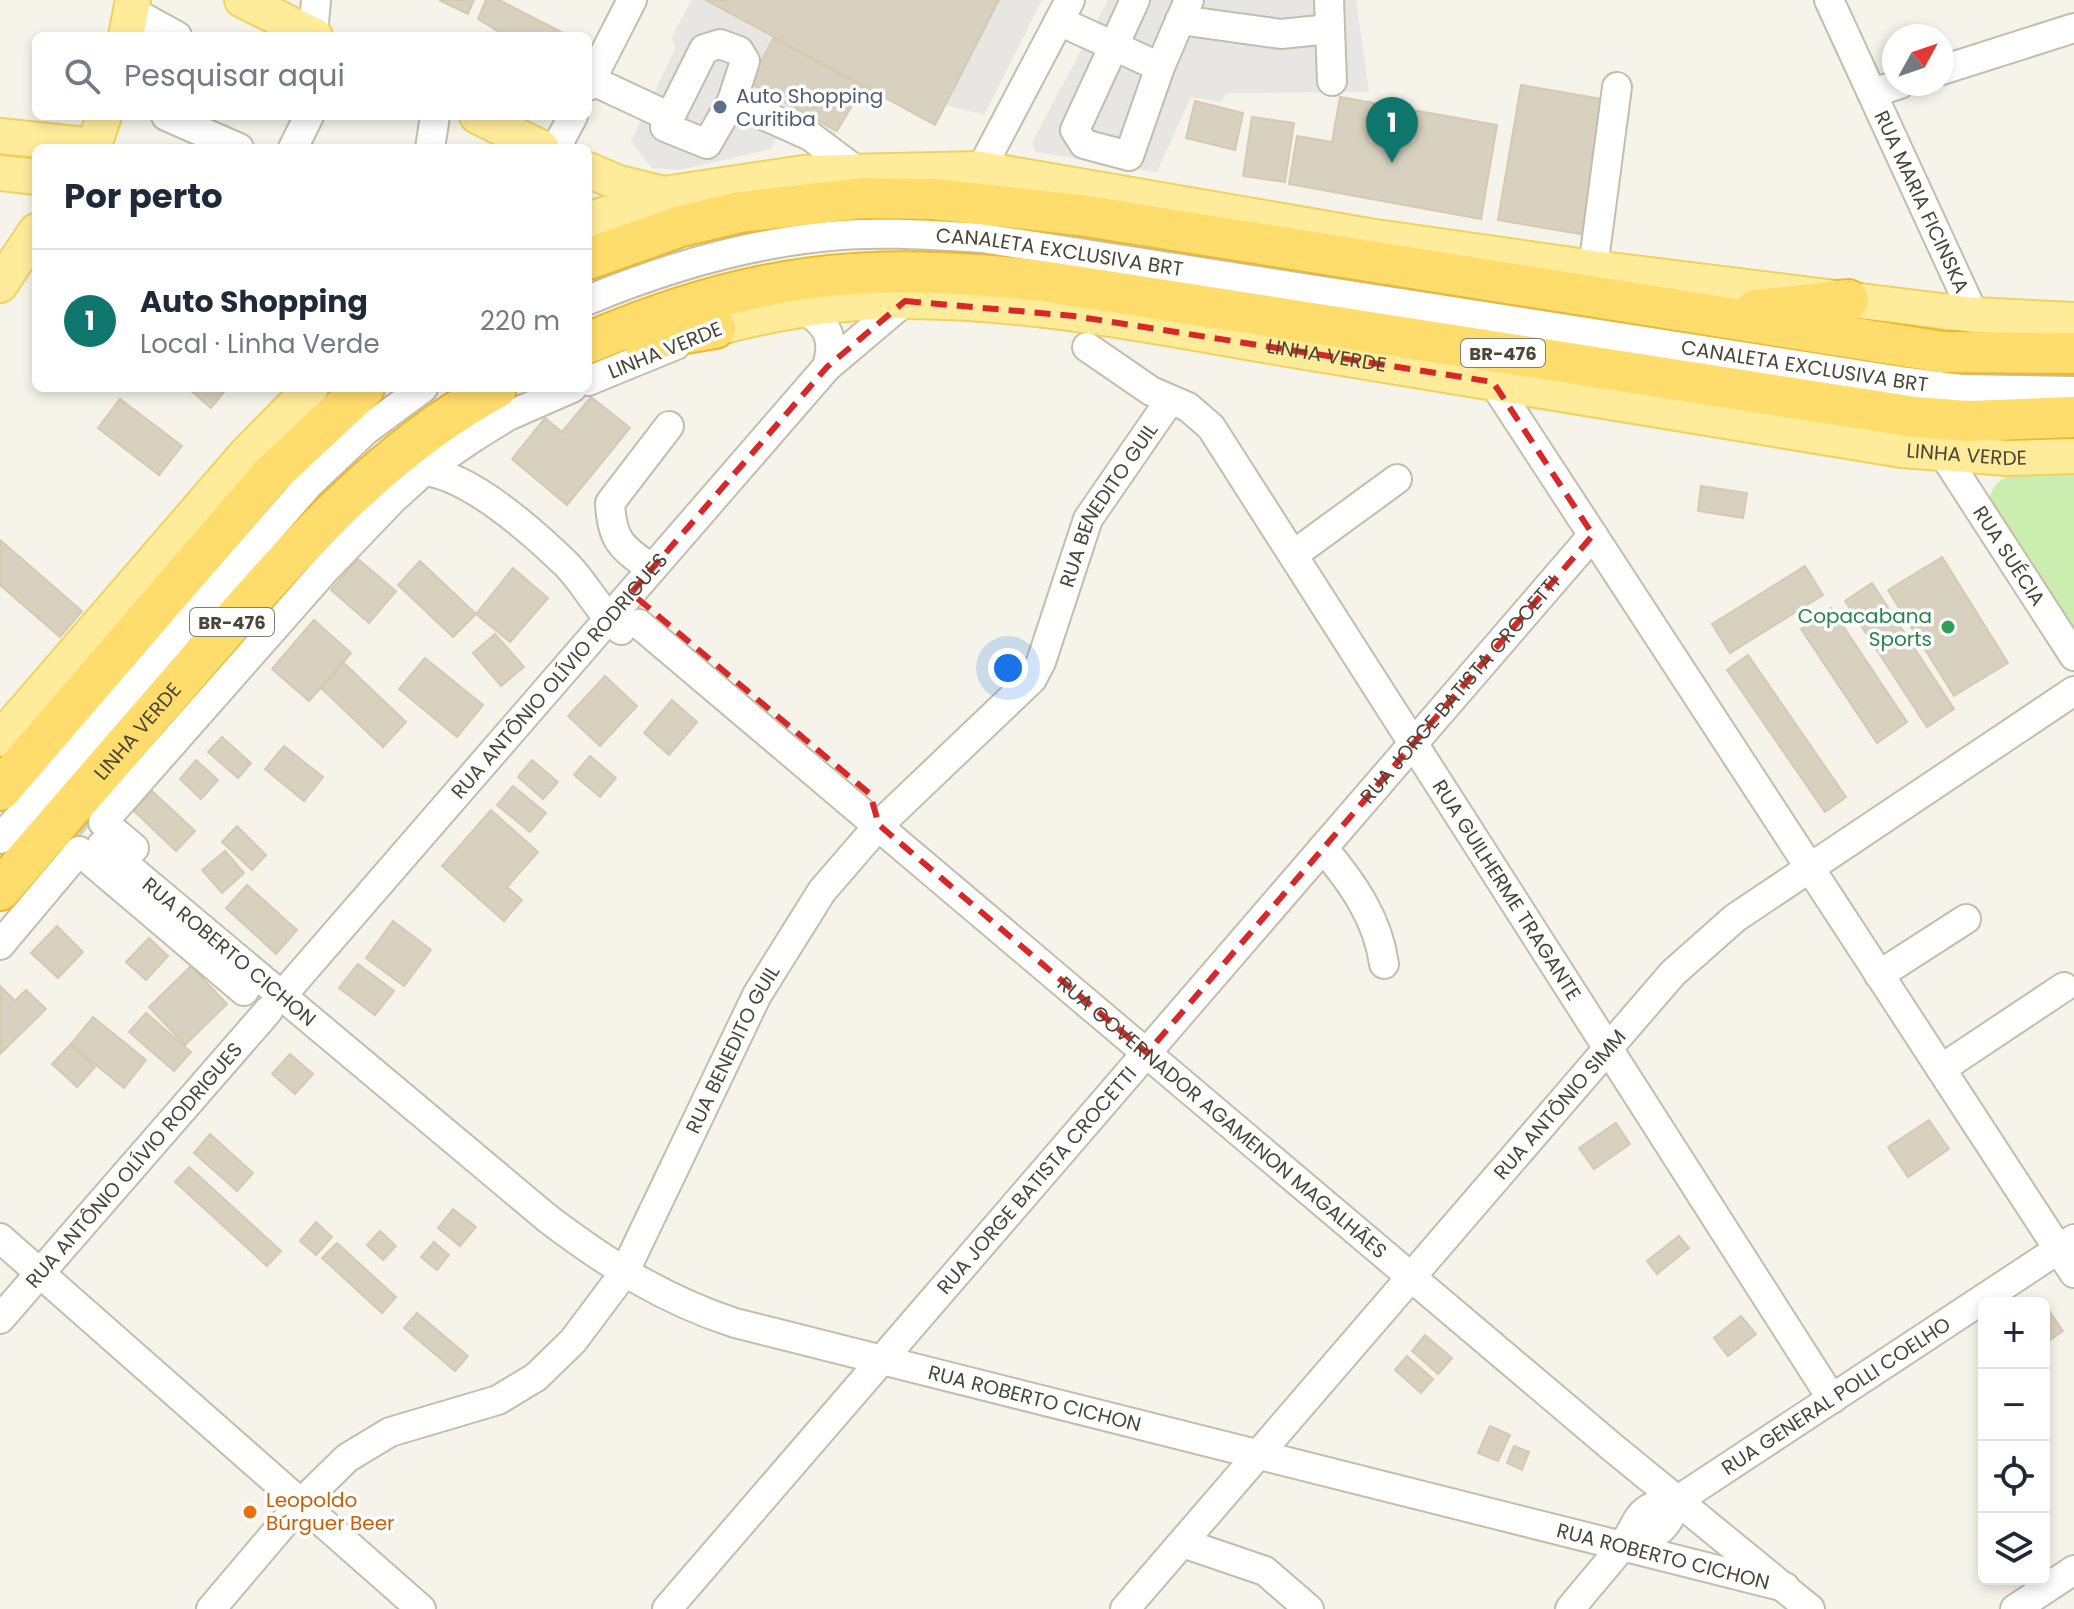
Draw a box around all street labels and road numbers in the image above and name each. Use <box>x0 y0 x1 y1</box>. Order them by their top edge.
street label: RUA MARIA FICINSKA <box>1868 106 1976 297</box>
street label: CANALETA EXCLUSIVA BRT <box>935 221 1185 283</box>
street label: LINHA VERDE <box>604 314 726 386</box>
street label: LINHA VERDE <box>1265 332 1388 379</box>
street label: CANALETA EXCLUSIVA BRT <box>1679 333 1930 399</box>
road number: BR-476 <box>1461 339 1545 367</box>
street label: RUA BENEDITO GUIL <box>1053 417 1164 591</box>
street label: LINHA VERDE <box>1905 436 2027 472</box>
street label: RUA SUÉCIA <box>1966 500 2052 611</box>
street label: RUA ANTÔNIO OLÍVIO RODRIGUES <box>445 547 674 805</box>
street label: RUA JORGE BATISTA CROCETTI <box>1354 570 1566 810</box>
road number: BR-476 <box>190 608 274 636</box>
street label: LINHA VERDE <box>87 677 187 786</box>
street label: RUA GUILHERME TRAGANTE <box>1426 774 1588 1006</box>
street label: RUA ROBERTO CICHON <box>137 871 322 1033</box>
street label: RUA BENEDITO GUIL <box>679 959 787 1138</box>
street label: RUA GOVERNADOR AGAMENON MAGALHÃES <box>1052 970 1393 1265</box>
street label: RUA ANTÔNIO SIMM <box>1487 1023 1632 1185</box>
street label: RUA ANTÔNIO OLÍVIO RODRIGUES <box>19 1036 249 1294</box>
street label: RUA JORGE BATISTA CROCETTI <box>930 1060 1143 1300</box>
street label: RUA GENERAL POLLI COELHO <box>1716 1310 1956 1482</box>
street label: RUA ROBERTO CICHON <box>925 1358 1144 1439</box>
street label: RUA ROBERTO CICHON <box>1554 1516 1772 1597</box>

